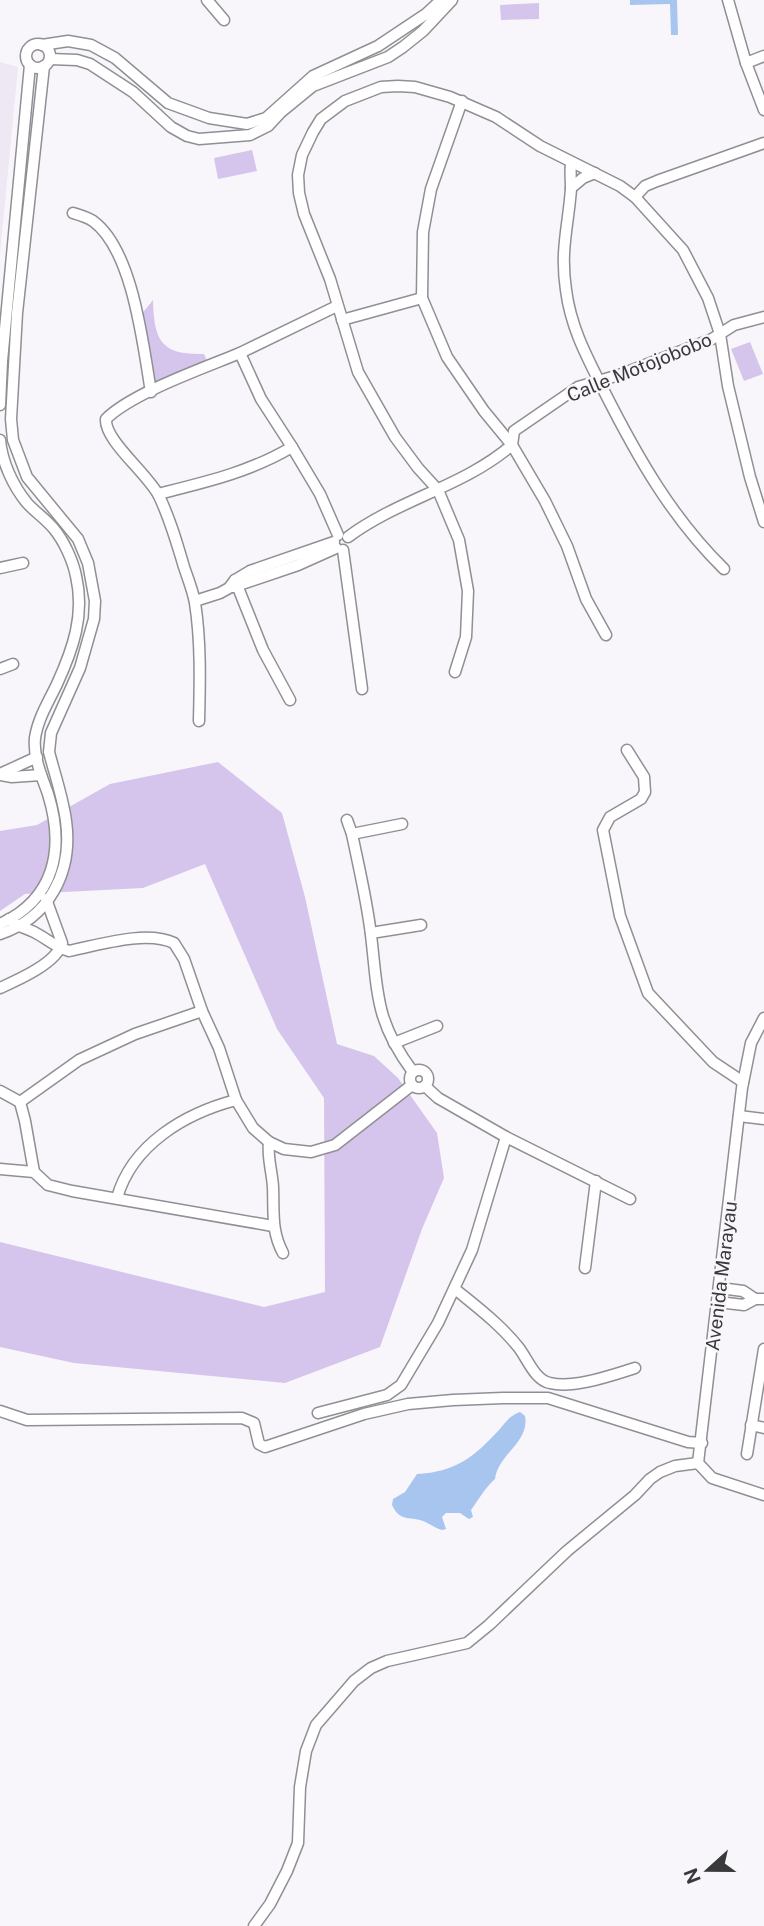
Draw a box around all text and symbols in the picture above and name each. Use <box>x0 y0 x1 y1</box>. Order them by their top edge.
street label: Calle Motojobobo <box>563 328 715 406</box>
street label: Avenida Marayau <box>701 1200 741 1352</box>
north arrow <box>673 1835 743 1905</box>
text: N <box>679 1865 705 1887</box>

